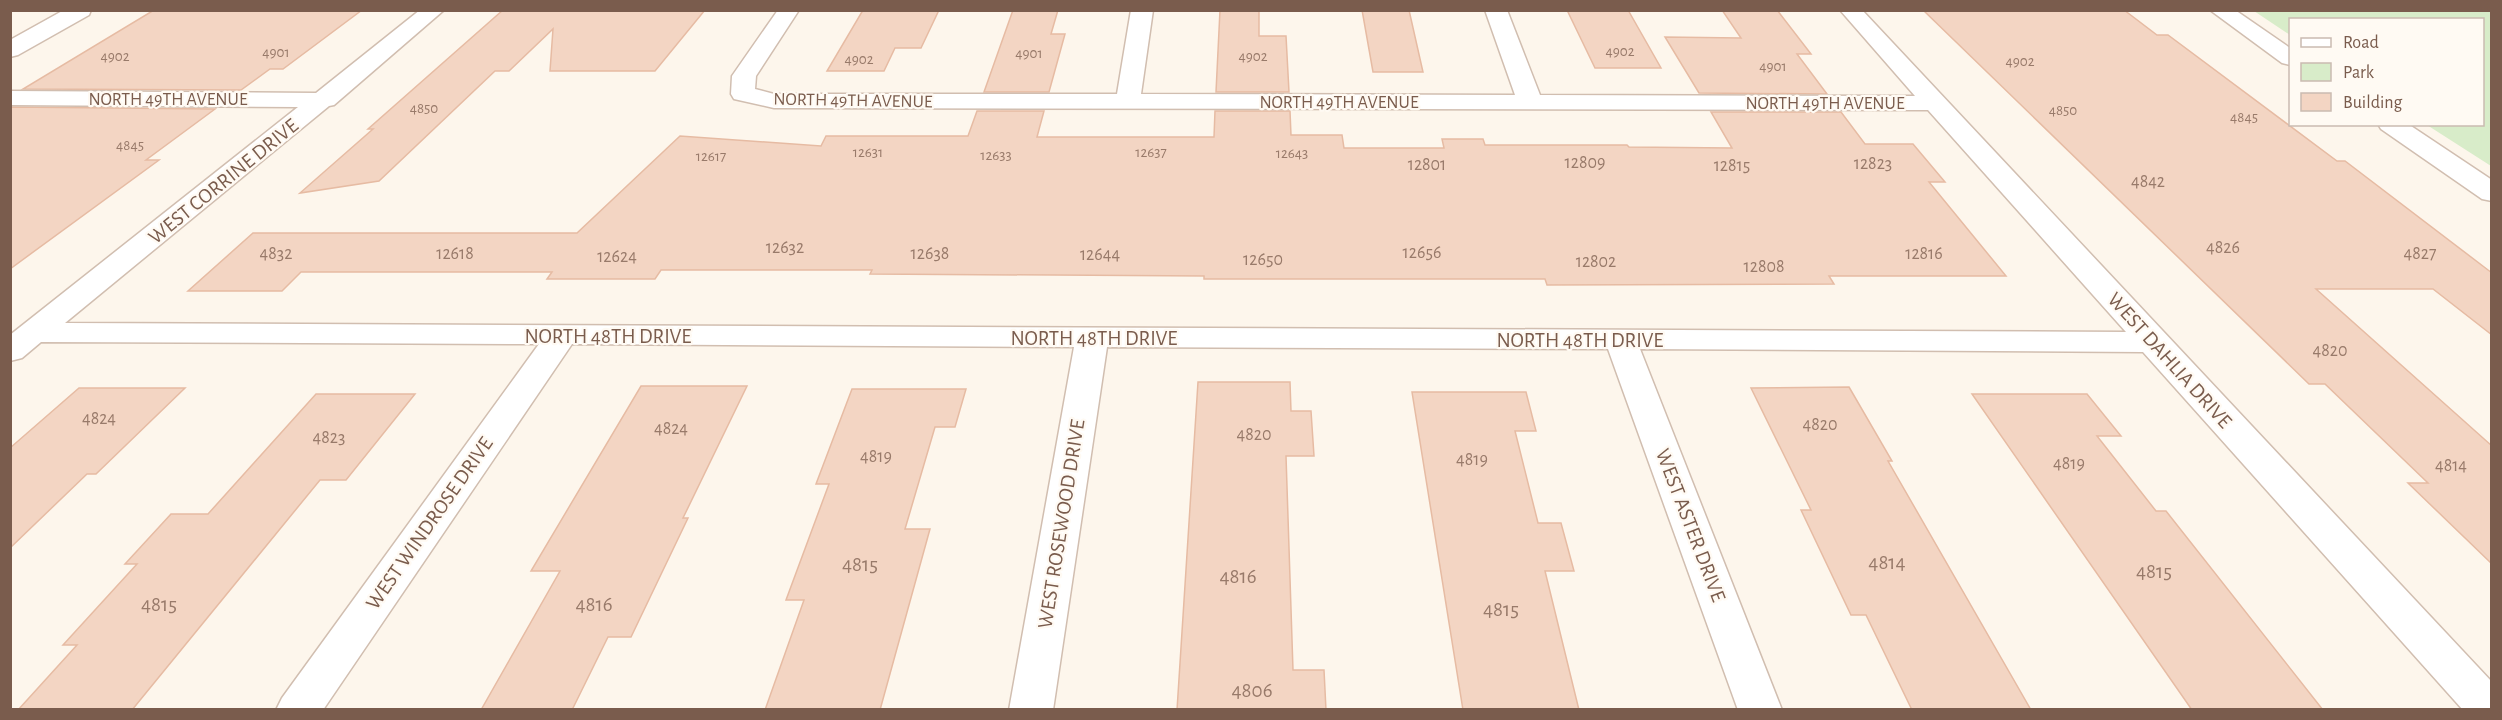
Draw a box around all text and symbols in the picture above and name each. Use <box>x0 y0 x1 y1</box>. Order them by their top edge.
legend <box>2289 18 2484 126</box>
text: Road <box>2343 34 2379 52</box>
house number: 4902 <box>1605 44 1635 59</box>
house number: 4901 <box>262 45 290 60</box>
house number: 4901 <box>1015 46 1043 61</box>
house number: 4902 <box>100 49 130 64</box>
house number: 4902 <box>1238 49 1268 64</box>
house number: 4902 <box>844 52 874 67</box>
house number: 4902 <box>2005 54 2035 69</box>
house number: 4901 <box>1759 59 1787 74</box>
text: Park <box>2343 64 2375 82</box>
street label: NORTH 49TH AVENUE <box>88 91 248 109</box>
street label: NORTH 49TH AVENUE <box>773 91 933 111</box>
street label: NORTH 49TH AVENUE <box>1259 94 1419 112</box>
text: Building <box>2343 94 2403 112</box>
street label: NORTH 49TH AVENUE <box>1745 95 1905 113</box>
house number: 4850 <box>410 101 438 116</box>
house number: 4850 <box>2049 103 2077 118</box>
house number: 4845 <box>2230 110 2258 125</box>
street label: WEST CORRINE DRIVE <box>145 115 302 248</box>
house number: 4845 <box>116 138 144 153</box>
house number: 12631 <box>853 145 883 160</box>
house number: 12637 <box>1135 145 1167 160</box>
house number: 12643 <box>1276 146 1308 161</box>
house number: 12633 <box>980 148 1012 163</box>
house number: 12617 <box>696 149 726 164</box>
house number: 12809 <box>1565 154 1605 172</box>
house number: 12823 <box>1854 155 1892 173</box>
house number: 12801 <box>1408 156 1446 174</box>
house number: 12815 <box>1714 157 1750 175</box>
house number: 4842 <box>2131 173 2165 191</box>
house number: 12632 <box>766 239 804 257</box>
house number: 4826 <box>2206 239 2240 257</box>
house number: 12656 <box>1403 244 1441 262</box>
house number: 4832 <box>260 245 292 263</box>
house number: 12618 <box>436 245 474 263</box>
house number: 12638 <box>911 245 949 263</box>
house number: 12816 <box>1905 245 1943 263</box>
house number: 4827 <box>2404 245 2436 263</box>
house number: 12644 <box>1080 246 1120 264</box>
house number: 12624 <box>597 248 637 266</box>
house number: 12650 <box>1243 251 1283 269</box>
house number: 12802 <box>1576 253 1616 271</box>
house number: 12808 <box>1744 258 1784 276</box>
street label: WEST DAHLIA DRIVE <box>2103 289 2236 432</box>
street label: NORTH 48TH DRIVE <box>525 326 691 347</box>
street label: NORTH 48TH DRIVE <box>1011 328 1177 349</box>
street label: NORTH 48TH DRIVE <box>1497 330 1663 351</box>
house number: 4820 <box>2313 342 2347 360</box>
house number: 4824 <box>82 410 116 428</box>
house number: 4820 <box>1803 416 1837 434</box>
street label: WEST ROSEWOOD DRIVE <box>1035 418 1088 630</box>
house number: 4824 <box>654 420 688 438</box>
house number: 4820 <box>1237 426 1271 444</box>
house number: 4823 <box>313 429 345 447</box>
street label: WEST WINDROSE DRIVE <box>362 433 497 613</box>
street label: WEST ASTER DRIVE <box>1652 446 1729 605</box>
house number: 4819 <box>860 448 892 466</box>
house number: 4819 <box>1456 451 1488 469</box>
house number: 4819 <box>2053 455 2085 473</box>
house number: 4814 <box>2435 457 2467 475</box>
house number: 4814 <box>1868 552 1906 573</box>
house number: 4815 <box>842 554 878 575</box>
house number: 4815 <box>2136 561 2172 582</box>
house number: 4816 <box>1219 566 1257 587</box>
house number: 4815 <box>141 594 177 615</box>
house number: 4816 <box>575 594 613 615</box>
house number: 4815 <box>1483 599 1519 620</box>
house number: 4806 <box>1231 680 1273 701</box>

